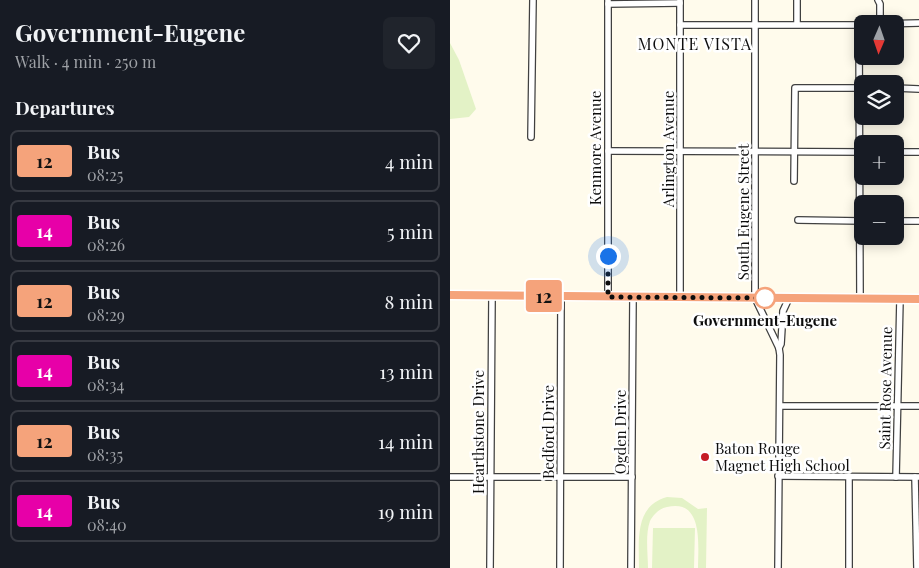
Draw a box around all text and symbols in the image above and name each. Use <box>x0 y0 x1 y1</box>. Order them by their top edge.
north arrow <box>854 15 904 65</box>
map controls <box>854 15 904 245</box>
text: Government-Eugene <box>15 16 245 48</box>
button: heart <box>383 17 435 69</box>
district label: MONTE VISTA <box>638 33 752 54</box>
text: Walk · 4 min · 250 m <box>15 51 156 72</box>
button: layers <box>854 75 904 125</box>
street label: Kenmore Avenue <box>585 91 605 205</box>
street label: Arlington Avenue <box>658 91 678 208</box>
text: Departures <box>15 94 115 120</box>
button: + <box>854 135 904 185</box>
text: Bus <box>87 138 120 164</box>
street label: South Eugene Street <box>733 143 753 280</box>
text: 4 min <box>385 148 433 174</box>
text: 12 <box>36 149 53 173</box>
text: 08:25 <box>87 164 123 185</box>
button: − <box>854 195 904 245</box>
text: Bus <box>87 208 120 234</box>
text: 5 min <box>387 218 433 244</box>
text: 14 <box>36 219 53 243</box>
text: 08:26 <box>87 234 125 255</box>
your location <box>596 244 621 269</box>
text: Bus <box>87 278 120 304</box>
line badge: 12 <box>522 280 566 312</box>
text: 12 <box>536 284 552 308</box>
marker: Government-Eugene <box>754 287 776 309</box>
text: 8 min <box>385 288 433 314</box>
text: 12 <box>36 289 53 313</box>
text: 08:29 <box>87 304 125 325</box>
place label: Government-Eugene <box>693 310 837 330</box>
street label: Saint Rose Avenue <box>874 326 896 450</box>
text: Bus <box>87 348 120 374</box>
text: 13 min <box>379 358 433 384</box>
text: 14 <box>36 359 53 383</box>
street label: Hearthstone Drive <box>468 370 488 494</box>
text: 08:34 <box>87 374 124 395</box>
street label: Bedford Drive <box>538 385 558 479</box>
street label: Ogden Drive <box>610 390 630 474</box>
text: Bus <box>87 418 120 444</box>
text: 14 min <box>378 428 433 454</box>
text: 12 <box>36 429 53 453</box>
place label: Baton Rouge Magnet High School <box>715 438 850 475</box>
text: 08:35 <box>87 444 123 465</box>
marker: Baton Rouge Magnet High School <box>699 451 711 463</box>
text: Bus <box>87 488 120 514</box>
text: 19 min <box>378 498 433 524</box>
text: 14 <box>36 499 53 523</box>
text: 08:40 <box>87 514 127 535</box>

